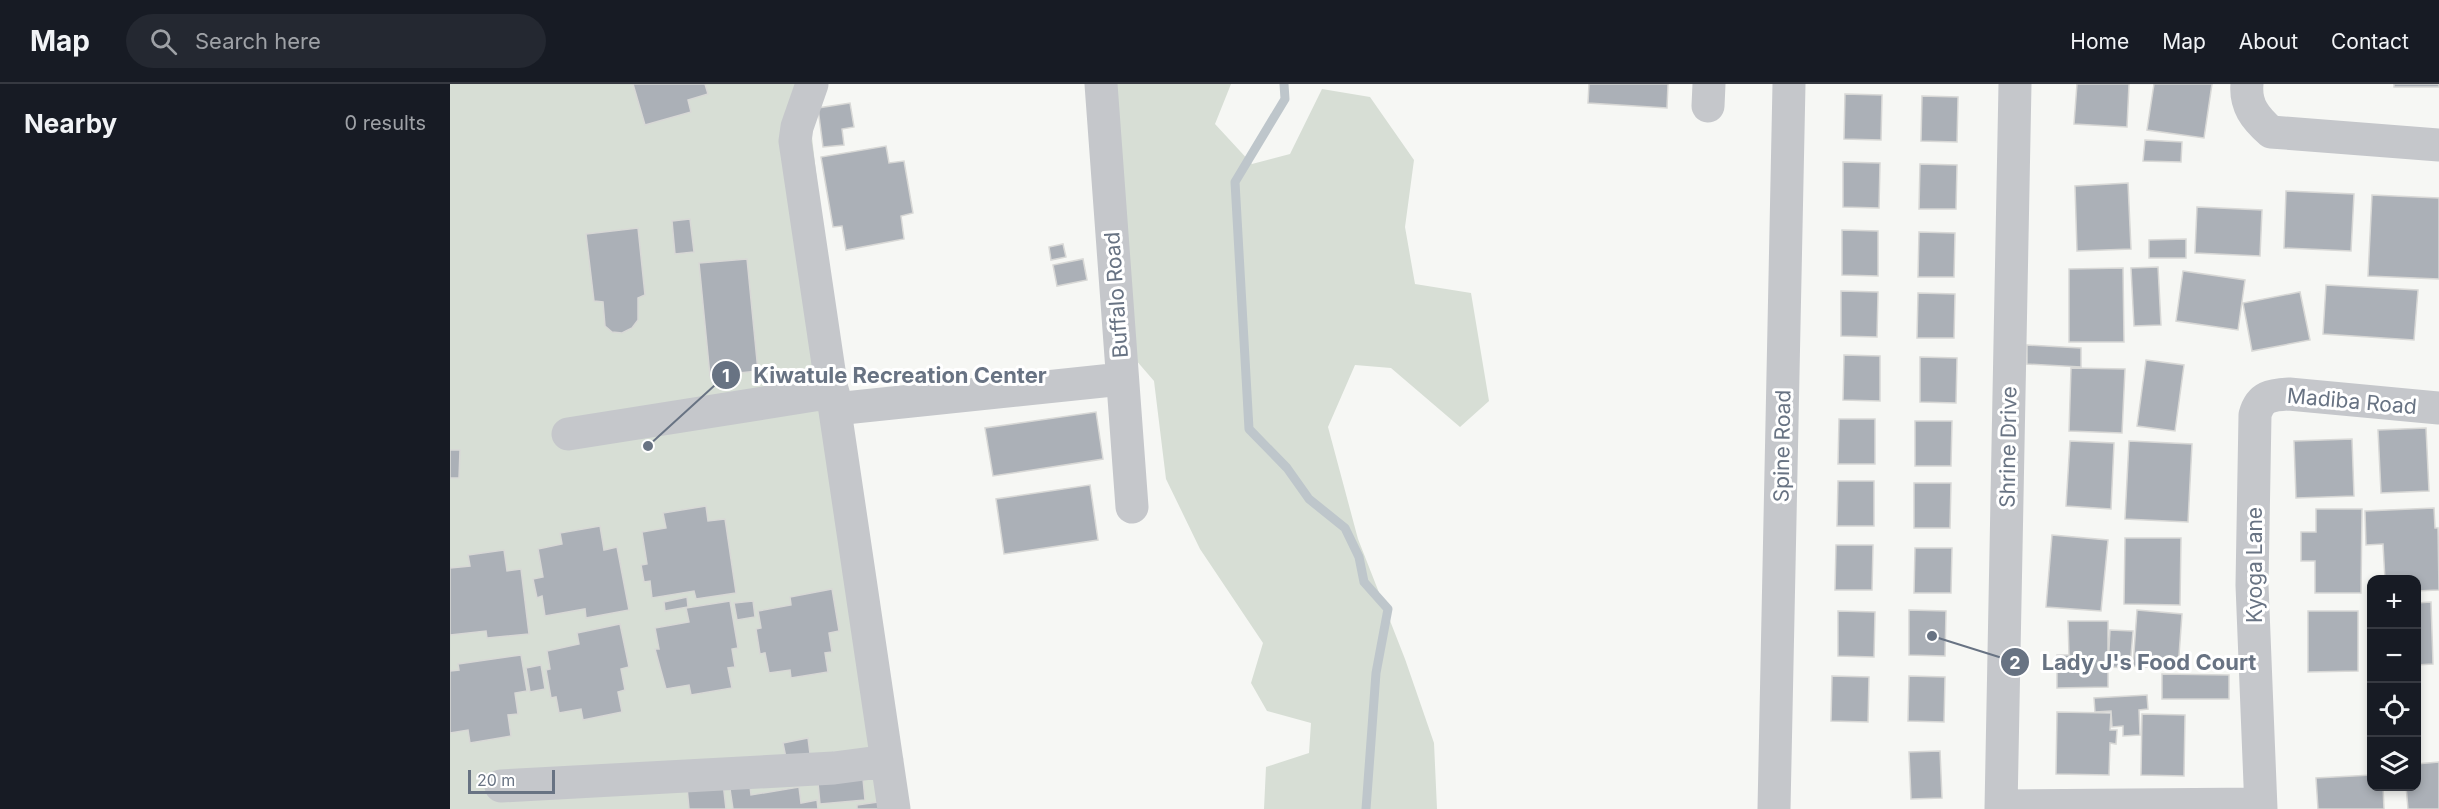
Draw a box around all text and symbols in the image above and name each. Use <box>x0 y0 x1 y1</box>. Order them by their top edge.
search box <box>126 14 546 68</box>
text: Map <box>30 24 90 58</box>
icon: search <box>147 25 180 58</box>
text: Search here <box>195 28 321 54</box>
text: Home <box>2070 29 2129 54</box>
text: Map <box>2162 29 2206 54</box>
text: About <box>2239 29 2298 54</box>
text: Contact <box>2331 29 2409 54</box>
text: Nearby <box>24 108 117 139</box>
text: 0 results <box>344 111 426 135</box>
street label: Buffalo Road <box>1099 231 1133 359</box>
callout: Kiwatule Recreation Center <box>711 355 1058 395</box>
text: Kiwatule Recreation Center <box>753 362 1047 388</box>
text: 1 <box>722 365 730 386</box>
street label: Madiba Road <box>2286 383 2418 419</box>
street label: Shrine Drive <box>1994 386 2022 508</box>
street label: Spine Road <box>1769 389 1795 503</box>
street label: Kyoga Lane <box>2242 507 2267 623</box>
map controls <box>2367 575 2421 791</box>
button: + <box>2367 575 2421 629</box>
button: − <box>2367 629 2421 683</box>
callout: Lady J's Food Court <box>2000 642 2269 682</box>
text: Lady J's Food Court <box>2042 649 2256 675</box>
text: 2 <box>2009 652 2021 673</box>
button: locate <box>2367 683 2421 737</box>
button: layers <box>2367 737 2421 791</box>
scale bar <box>468 767 555 794</box>
text: 20 m <box>477 770 515 790</box>

